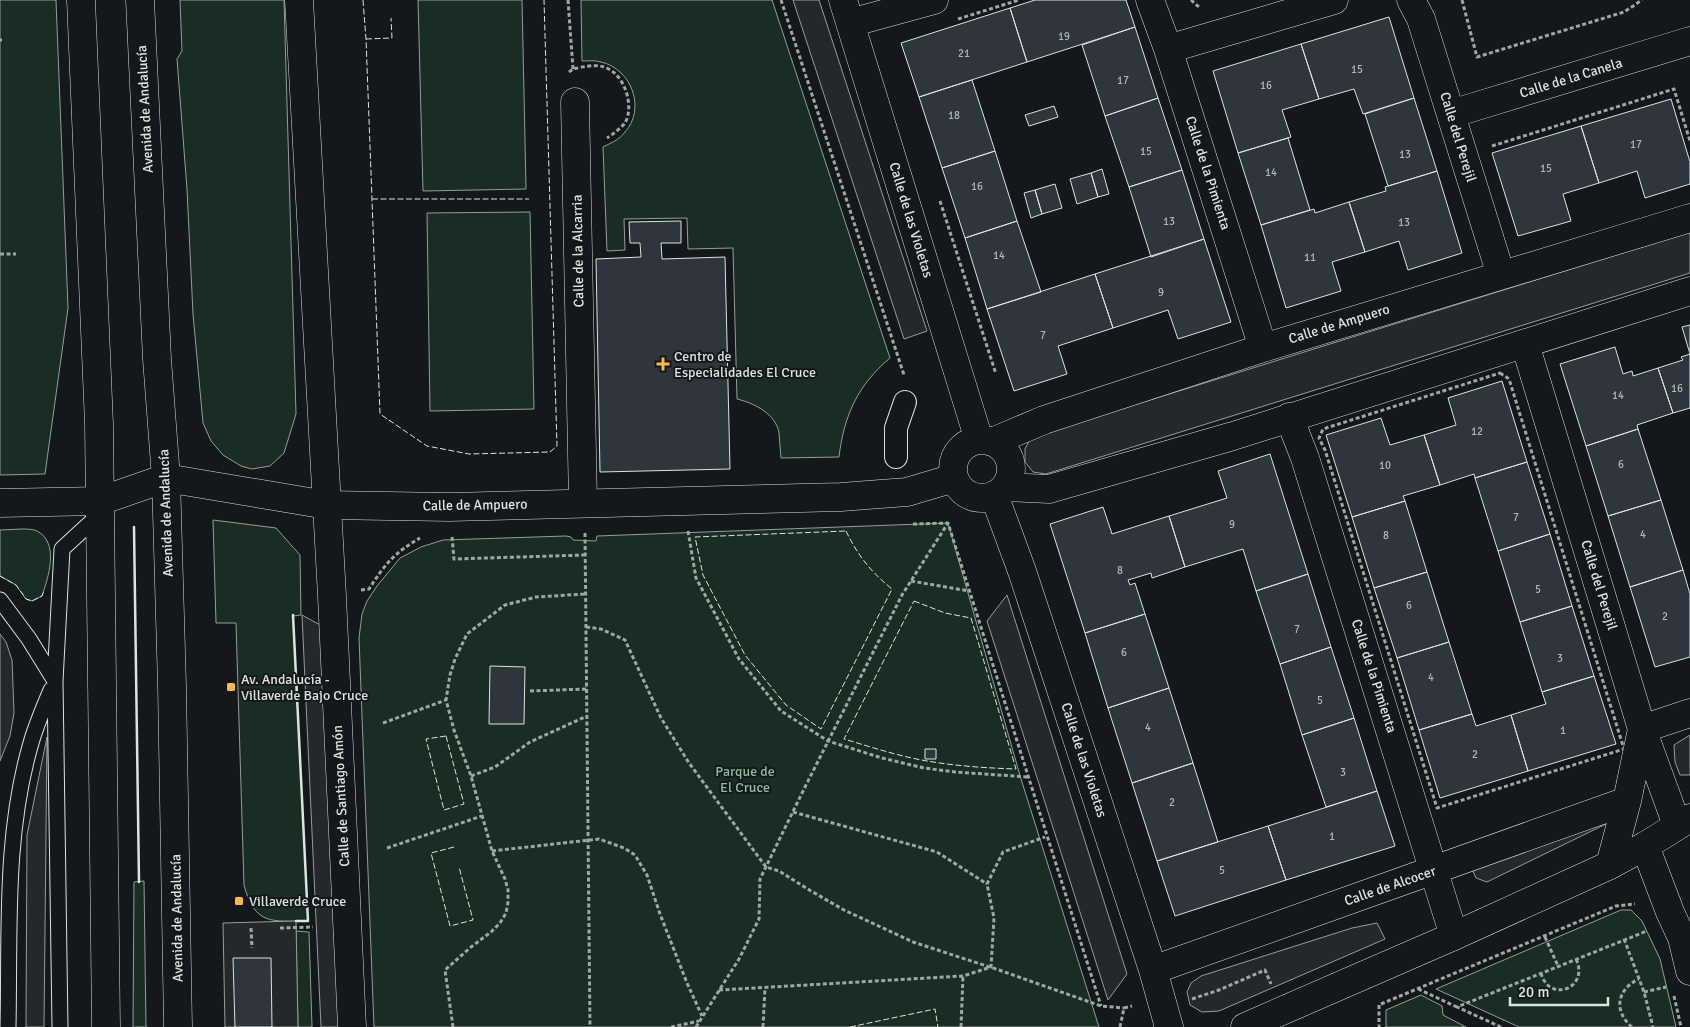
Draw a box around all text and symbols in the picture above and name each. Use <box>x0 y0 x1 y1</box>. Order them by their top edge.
house number: 19 <box>1058 30 1070 43</box>
street label: Avenida de Andalucía <box>133 45 157 173</box>
house number: 21 <box>958 47 970 60</box>
street label: Calle de la Canela <box>1518 54 1624 102</box>
house number: 15 <box>1351 63 1363 76</box>
house number: 17 <box>1117 74 1129 87</box>
house number: 16 <box>1260 79 1272 92</box>
street label: Calle del Perejil <box>1436 90 1480 184</box>
house number: 18 <box>948 109 960 122</box>
street label: Calle de la Pimienta <box>1182 114 1234 232</box>
house number: 17 <box>1630 138 1642 151</box>
house number: 15 <box>1140 145 1152 158</box>
house number: 13 <box>1399 148 1411 161</box>
street label: Calle de las Violetas <box>885 160 937 280</box>
house number: 15 <box>1540 162 1552 175</box>
house number: 14 <box>1265 166 1277 179</box>
house number: 16 <box>971 180 983 193</box>
street label: Calle de la Alcarria <box>569 194 587 308</box>
house number: 13 <box>1163 215 1175 228</box>
house number: 13 <box>1398 216 1410 229</box>
house number: 14 <box>993 249 1005 262</box>
house number: 11 <box>1304 251 1316 264</box>
house number: 9 <box>1158 286 1164 299</box>
street label: Calle de Ampuero <box>1286 301 1392 347</box>
house number: 7 <box>1040 329 1046 342</box>
place label: Centro de Especialidades El Cruce <box>674 348 816 381</box>
marker: Centro de Especialidades El Cruce <box>656 357 670 371</box>
house number: 16 <box>1671 382 1683 395</box>
house number: 14 <box>1612 389 1624 402</box>
house number: 12 <box>1471 425 1483 438</box>
street label: Avenida de Andalucía <box>155 449 177 577</box>
house number: 6 <box>1618 458 1624 471</box>
house number: 10 <box>1379 459 1391 472</box>
street label: Calle de Ampuero <box>422 496 528 514</box>
house number: 7 <box>1513 511 1519 524</box>
house number: 9 <box>1229 518 1235 531</box>
house number: 4 <box>1640 528 1646 541</box>
house number: 8 <box>1383 529 1389 542</box>
street label: Calle del Perejil <box>1577 538 1621 632</box>
house number: 8 <box>1117 564 1123 577</box>
house number: 5 <box>1535 583 1541 596</box>
house number: 6 <box>1406 599 1412 612</box>
house number: 2 <box>1662 610 1668 623</box>
street label: Calle de la Pimienta <box>1348 617 1400 735</box>
house number: 7 <box>1294 623 1300 636</box>
house number: 6 <box>1121 646 1127 659</box>
house number: 3 <box>1557 652 1563 665</box>
place label: Av. Andalucía - Villaverde Bajo Cruce <box>241 671 368 704</box>
house number: 4 <box>1428 671 1434 684</box>
marker: Av. Andalucía - Villaverde Bajo Cruce <box>225 681 237 693</box>
house number: 5 <box>1317 694 1323 707</box>
street label: Calle de las Violetas <box>1057 700 1111 820</box>
house number: 4 <box>1145 721 1151 734</box>
house number: 1 <box>1560 724 1566 737</box>
street label: Calle de Santiago Amón <box>329 725 353 867</box>
house number: 2 <box>1472 748 1478 761</box>
park label: Parque de El Cruce <box>715 763 775 796</box>
house number: 3 <box>1340 766 1346 779</box>
house number: 2 <box>1169 796 1175 809</box>
house number: 1 <box>1329 830 1335 843</box>
street label: Avenida de Andalucía <box>167 854 187 982</box>
street label: Calle de Alcocer <box>1342 862 1439 910</box>
house number: 5 <box>1219 864 1225 877</box>
place label: Villaverde Cruce <box>249 893 346 910</box>
marker: Villaverde Cruce <box>233 895 245 907</box>
scale bar <box>1510 974 1608 1006</box>
text: 20 m <box>1518 983 1549 1001</box>

